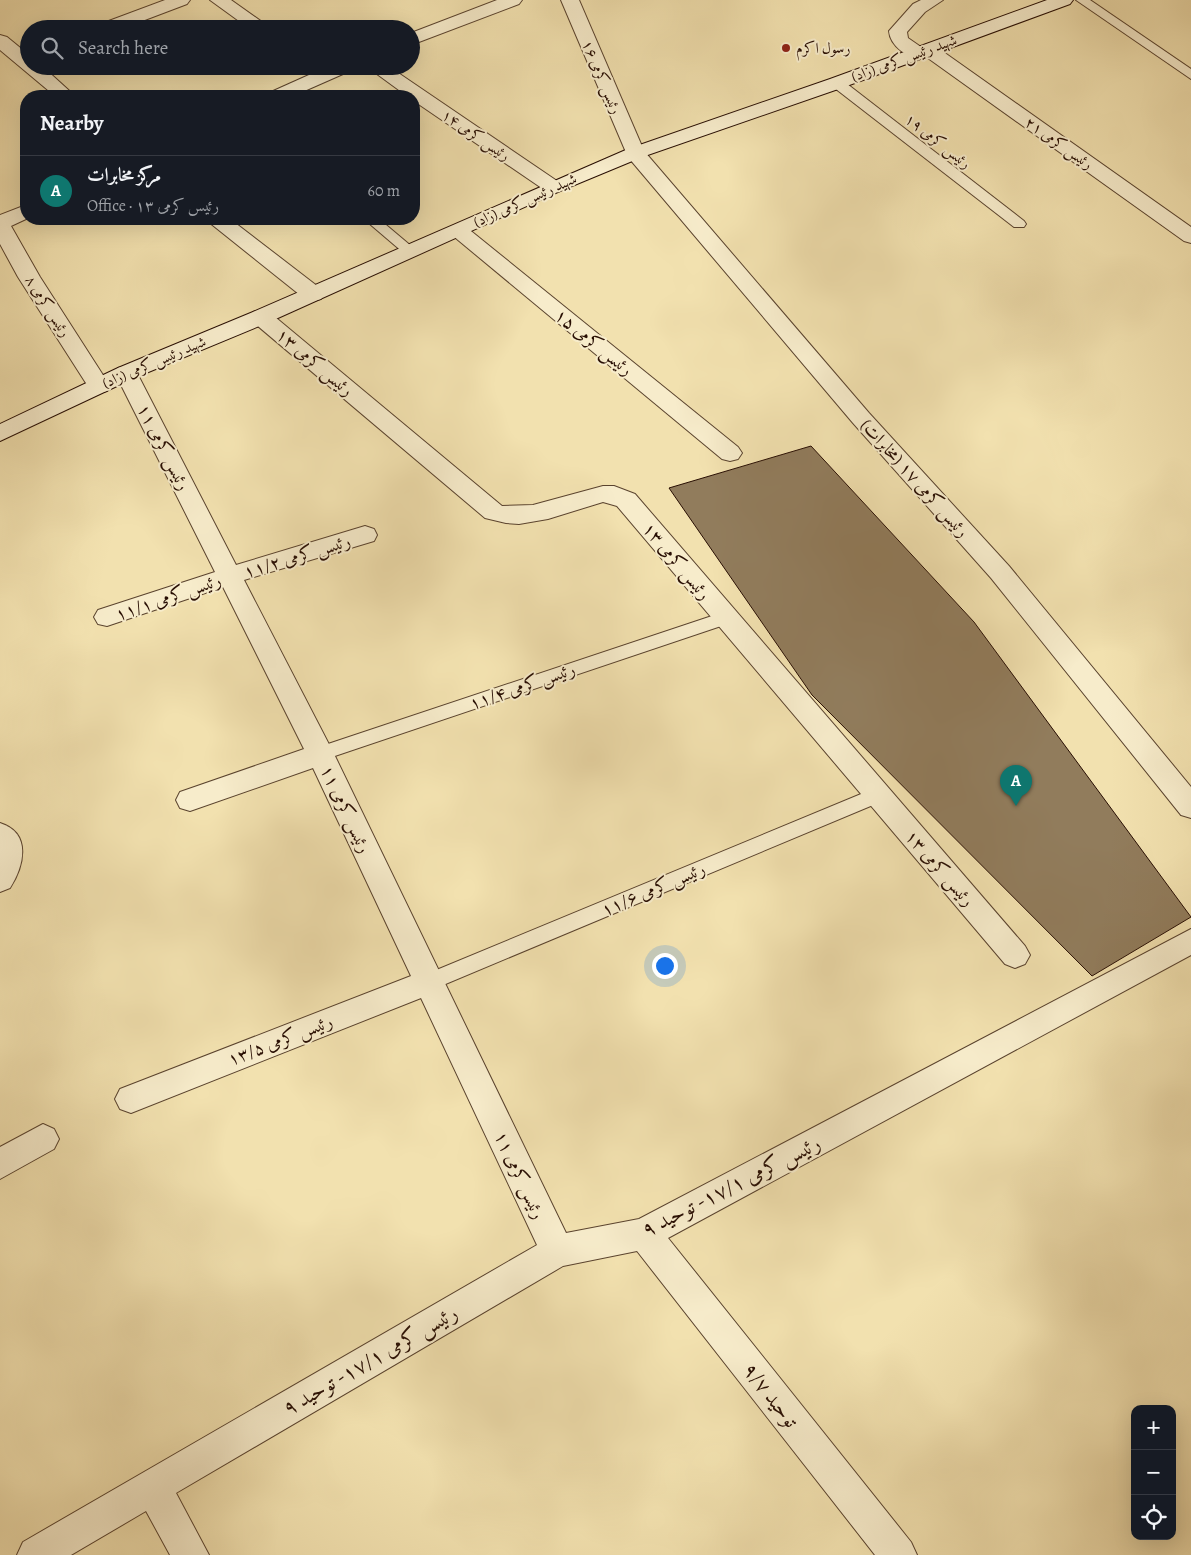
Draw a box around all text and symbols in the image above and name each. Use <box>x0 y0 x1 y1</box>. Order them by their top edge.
search box <box>20 20 420 75</box>
street label: شهید رئیس کرمی (زاد) <box>848 30 960 86</box>
icon: search <box>38 34 66 62</box>
text: Search here <box>78 35 168 61</box>
street label: رئیس کرمی ۱۶ <box>577 37 627 117</box>
place label: رسول اکرم <box>796 38 850 61</box>
marker: رسول اکرم <box>780 42 792 54</box>
street label: رئیس کرمی ۱۴ <box>438 105 514 165</box>
text: Nearby <box>40 109 103 137</box>
street label: رئیس کرمی ۱۹ <box>901 109 975 173</box>
street label: رئیس کرمی ۲۱ <box>1021 112 1097 174</box>
text: مرکز مخابرات <box>87 162 161 188</box>
street label: شهید رئیس کرمی (زاد) <box>470 168 580 232</box>
text: A <box>51 180 61 202</box>
text: 60 m <box>368 180 400 202</box>
text: Office · رئیس کرمی ۱۳ <box>87 195 219 217</box>
street label: رئیس کرمی ۸ <box>21 271 75 341</box>
street label: رئیس کرمی ۱۵ <box>550 303 638 381</box>
street label: رئیس کرمی ۱۳ <box>271 323 359 401</box>
street label: شهید رئیس کرمی (زاد) <box>99 331 209 393</box>
street label: رئیس کرمی ۱۱ <box>132 400 196 494</box>
street label: رئیس کرمی ۱۷ (مخابرات) <box>855 414 975 542</box>
street label: رئیس کرمی ۱۳ <box>638 517 716 605</box>
street label: رئیس کرمی ۱۱/۲ <box>241 528 353 584</box>
street label: رئیس کرمی ۱۱/۱ <box>112 568 224 626</box>
street label: رئیس کرمی ۱۱/۴ <box>466 657 578 715</box>
street label: رئیس کرمی ۱۱ <box>315 761 377 857</box>
pin: A <box>1000 765 1032 806</box>
street label: رئیس کرمی ۱۳ <box>900 825 980 911</box>
street label: رئیس کرمی ۱۱/۶ <box>597 856 709 922</box>
your location <box>652 953 678 979</box>
street label: رئیس کرمی ۱۳/۵ <box>224 1009 336 1071</box>
street label: رئیس کرمی ۱۱ <box>489 1127 551 1223</box>
street label: رئیس کرمی ۱۷/۱- توحید ۹ <box>637 1129 825 1243</box>
street label: رئیس کرمی ۱۷/۱- توحید ۹ <box>278 1299 462 1421</box>
street label: توحید ۹/۷ <box>737 1357 806 1434</box>
map controls <box>1131 1405 1176 1540</box>
button: + <box>1131 1405 1176 1450</box>
button: − <box>1131 1450 1176 1495</box>
button: locate <box>1131 1495 1176 1540</box>

